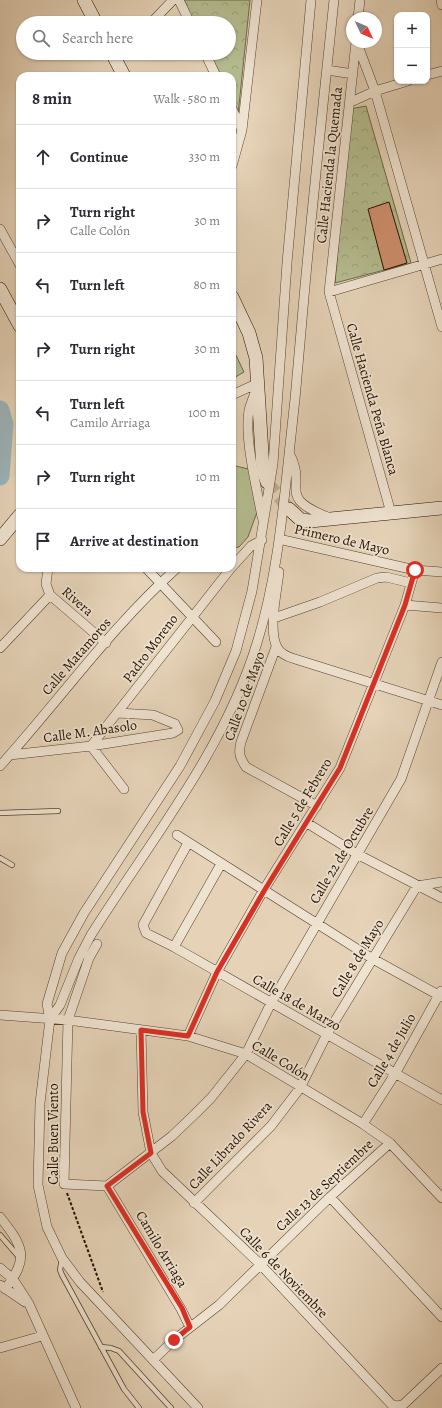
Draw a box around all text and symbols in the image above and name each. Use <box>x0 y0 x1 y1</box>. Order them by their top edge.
north arrow <box>346 12 382 48</box>
map controls <box>394 12 430 84</box>
button: + <box>394 12 430 48</box>
search box <box>16 16 236 60</box>
icon: search <box>30 27 52 49</box>
text: Search here <box>62 28 133 48</box>
button: − <box>394 48 430 84</box>
street label: Calle Hacienda la Quemada <box>312 85 347 244</box>
text: 8 min <box>32 87 72 110</box>
text: Walk · 580 m <box>153 90 220 107</box>
icon: ahead <box>32 146 54 168</box>
text: Continue <box>70 147 128 167</box>
text: 330 m <box>189 148 220 165</box>
text: Turn right <box>70 202 135 222</box>
icon: right <box>32 210 54 232</box>
text: 30 m <box>194 212 220 229</box>
text: Calle Colón <box>70 222 130 239</box>
icon: left <box>32 274 54 296</box>
text: Turn left <box>70 275 125 295</box>
text: 80 m <box>193 276 220 293</box>
street label: Calle Hacienda Peña Blanca <box>342 321 403 478</box>
icon: right <box>32 338 54 360</box>
text: Turn right <box>70 339 135 359</box>
text: 30 m <box>194 340 220 357</box>
text: Turn left <box>70 394 125 414</box>
icon: left <box>32 402 54 424</box>
text: 100 m <box>188 404 220 421</box>
text: Camilo Arriaga <box>70 414 150 431</box>
icon: right <box>32 466 54 488</box>
text: Turn right <box>70 467 135 487</box>
text: 10 m <box>195 468 220 485</box>
street label: Primero de Mayo <box>292 519 391 560</box>
icon: arrive <box>32 530 54 552</box>
text: Arrive at destination <box>70 531 199 551</box>
route start <box>406 561 424 579</box>
street label: Rivera <box>58 582 98 621</box>
street label: Padro Moreno <box>118 610 182 686</box>
street label: Calle Matamoros <box>37 613 115 699</box>
street label: Calle 10 de Mayo <box>220 649 269 743</box>
street label: Calle M. Abasolo <box>42 716 138 747</box>
street label: Calle 5 de Febrero <box>268 754 336 850</box>
street label: Calle 22 de Octubre <box>305 803 378 907</box>
street label: Calle 8 de Mayo <box>327 916 388 1001</box>
street label: Calle 18 de Marzo <box>249 969 344 1035</box>
street label: Calle 4 de Julio <box>362 1010 420 1091</box>
street label: Calle Colón <box>248 1036 314 1085</box>
street label: Calle Buen Viento <box>44 1083 63 1185</box>
street label: Calle Librado Rivera <box>184 1097 277 1194</box>
street label: Calle 13 de Septiembre <box>271 1135 377 1236</box>
street label: Camilo Arriaga <box>131 1207 192 1292</box>
street label: Calle 6 de Noviembre <box>235 1223 332 1322</box>
route end <box>165 1331 183 1349</box>

